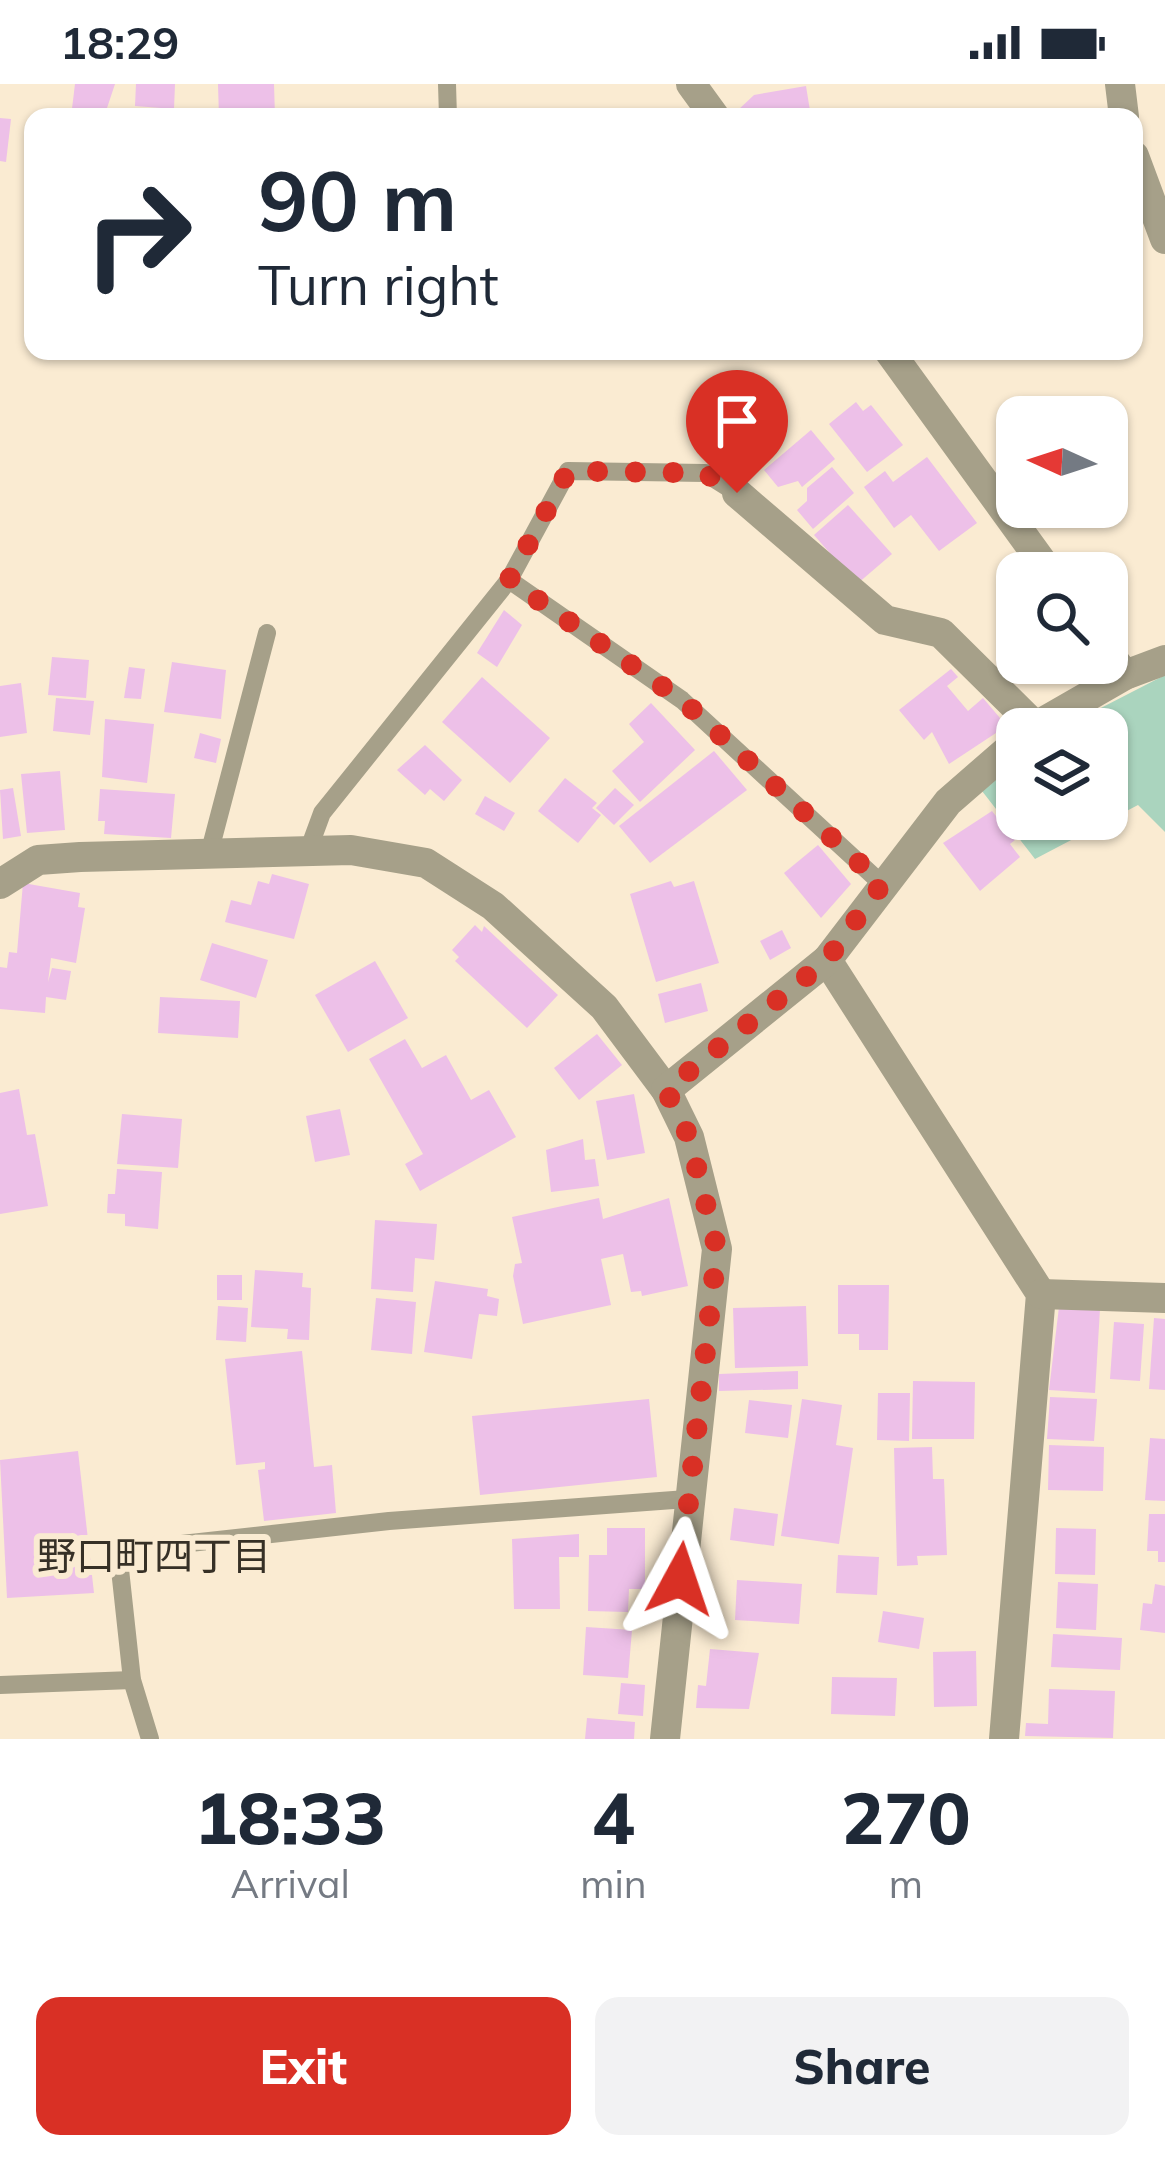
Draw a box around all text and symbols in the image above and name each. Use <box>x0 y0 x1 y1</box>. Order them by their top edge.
text: 18:29 <box>60 14 179 70</box>
text: 90 m <box>258 147 457 252</box>
icon: right <box>60 156 216 312</box>
text: Turn right <box>258 251 499 319</box>
pin <box>686 370 788 493</box>
icon: arrive <box>704 388 770 454</box>
north arrow <box>996 396 1128 528</box>
map controls <box>996 396 1128 840</box>
button: search <box>996 552 1128 684</box>
button: layers <box>996 708 1128 840</box>
position arrow <box>617 1516 743 1642</box>
district label: 野口町四丁目 <box>37 1531 271 1580</box>
text: 18:33 <box>194 1772 386 1862</box>
text: 4 <box>592 1772 635 1862</box>
text: 270 <box>841 1772 971 1862</box>
text: Arrival <box>230 1859 350 1908</box>
text: min <box>580 1859 647 1908</box>
text: m <box>889 1859 923 1908</box>
button: Exit <box>36 1997 571 2135</box>
button: Share <box>595 1997 1129 2135</box>

